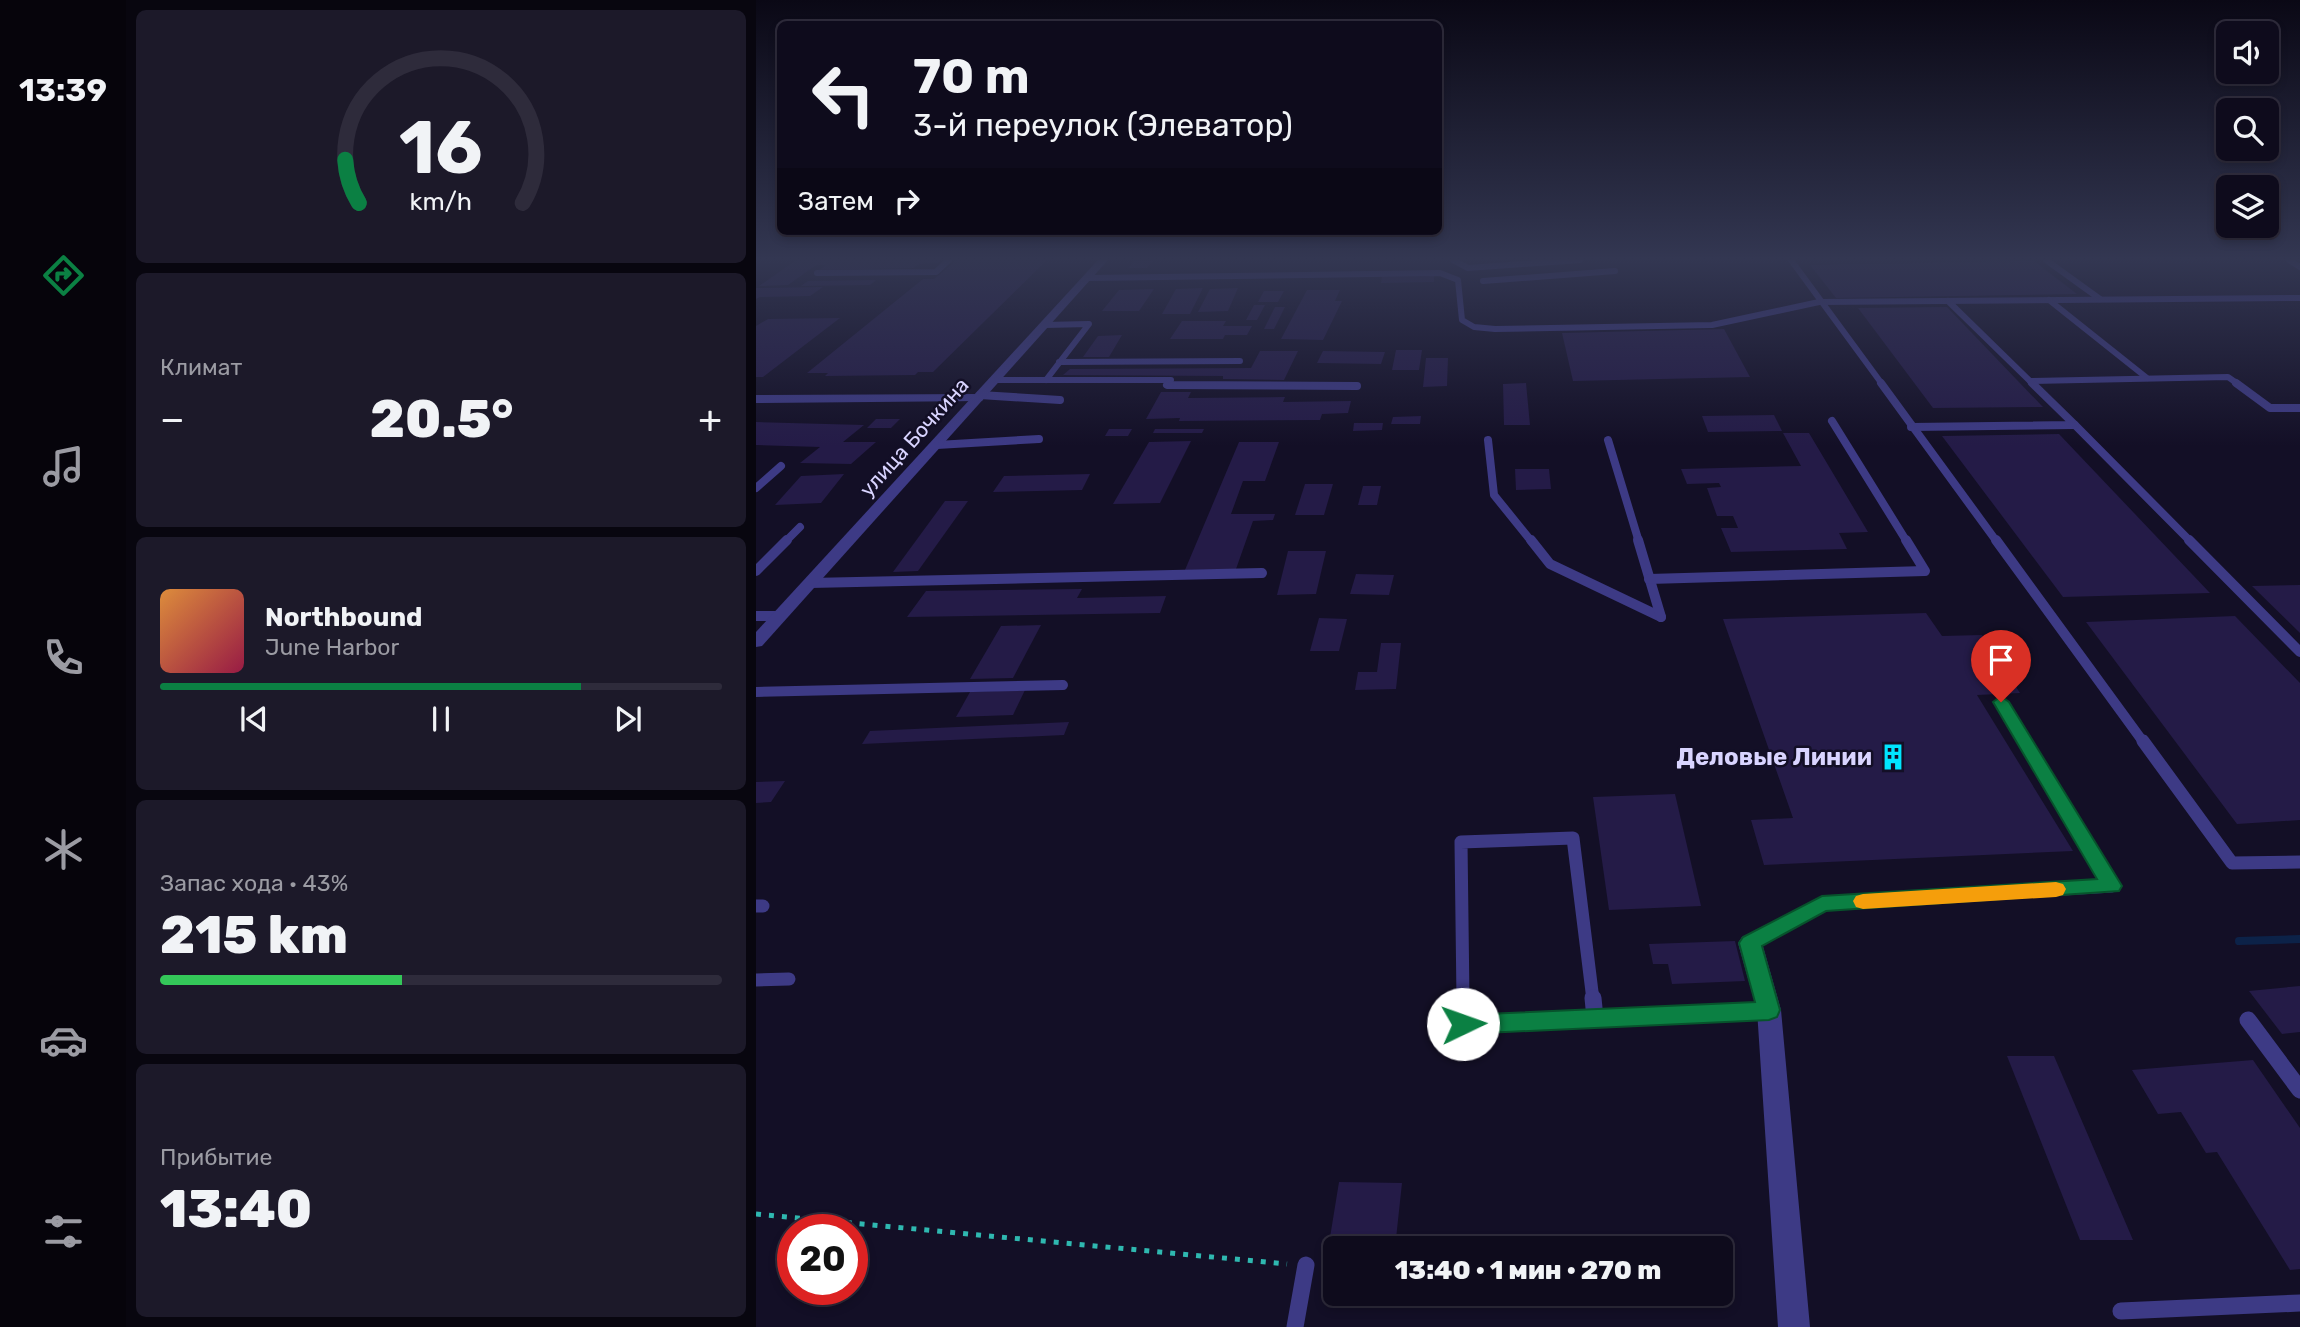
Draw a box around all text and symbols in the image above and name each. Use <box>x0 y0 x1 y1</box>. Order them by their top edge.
map controls <box>2216 21 2279 238</box>
button: sound <box>2216 21 2279 84</box>
text: 70 m <box>913 47 1030 105</box>
icon: left <box>798 49 889 140</box>
text: 13:39 <box>19 71 107 109</box>
button: search <box>2216 98 2279 161</box>
text: 16 <box>399 105 483 191</box>
text: 3-й переулок (Элеватор) <box>913 106 1293 144</box>
button: layers <box>2216 175 2279 238</box>
icon: right <box>888 182 926 220</box>
text: Затем <box>798 186 874 217</box>
text: km/h <box>410 187 472 216</box>
icon: directions <box>39 251 88 300</box>
text: Климат <box>160 353 242 381</box>
street label: улица Бочкина <box>854 373 974 501</box>
text: 20.5° <box>370 388 513 450</box>
text: − <box>160 396 185 442</box>
text: + <box>698 396 722 442</box>
icon: music <box>39 442 88 491</box>
text: Northbound <box>265 602 423 633</box>
pin <box>1971 630 2031 702</box>
icon: phone <box>39 633 88 682</box>
text: June Harbor <box>265 633 399 661</box>
icon: arrive <box>1982 641 2020 679</box>
icon: previous <box>235 700 273 738</box>
icon: pause <box>422 700 460 738</box>
icon: next <box>609 700 647 738</box>
building icon: Деловые Линии <box>1878 742 1908 772</box>
place label: Деловые Линии <box>1676 743 1872 771</box>
icon: climate <box>39 825 88 874</box>
text: Запас хода · 43% <box>160 869 348 897</box>
text: 215 km <box>160 904 348 966</box>
position arrow <box>1426 987 1500 1061</box>
icon: car <box>39 1016 88 1065</box>
text: Прибытие <box>160 1143 272 1171</box>
text: 13:40 <box>160 1178 312 1240</box>
icon: filters <box>39 1207 88 1256</box>
speed limit sign: 20 <box>777 1214 868 1305</box>
text: 13:40 · 1 мин · 270 m <box>1395 1255 1661 1286</box>

